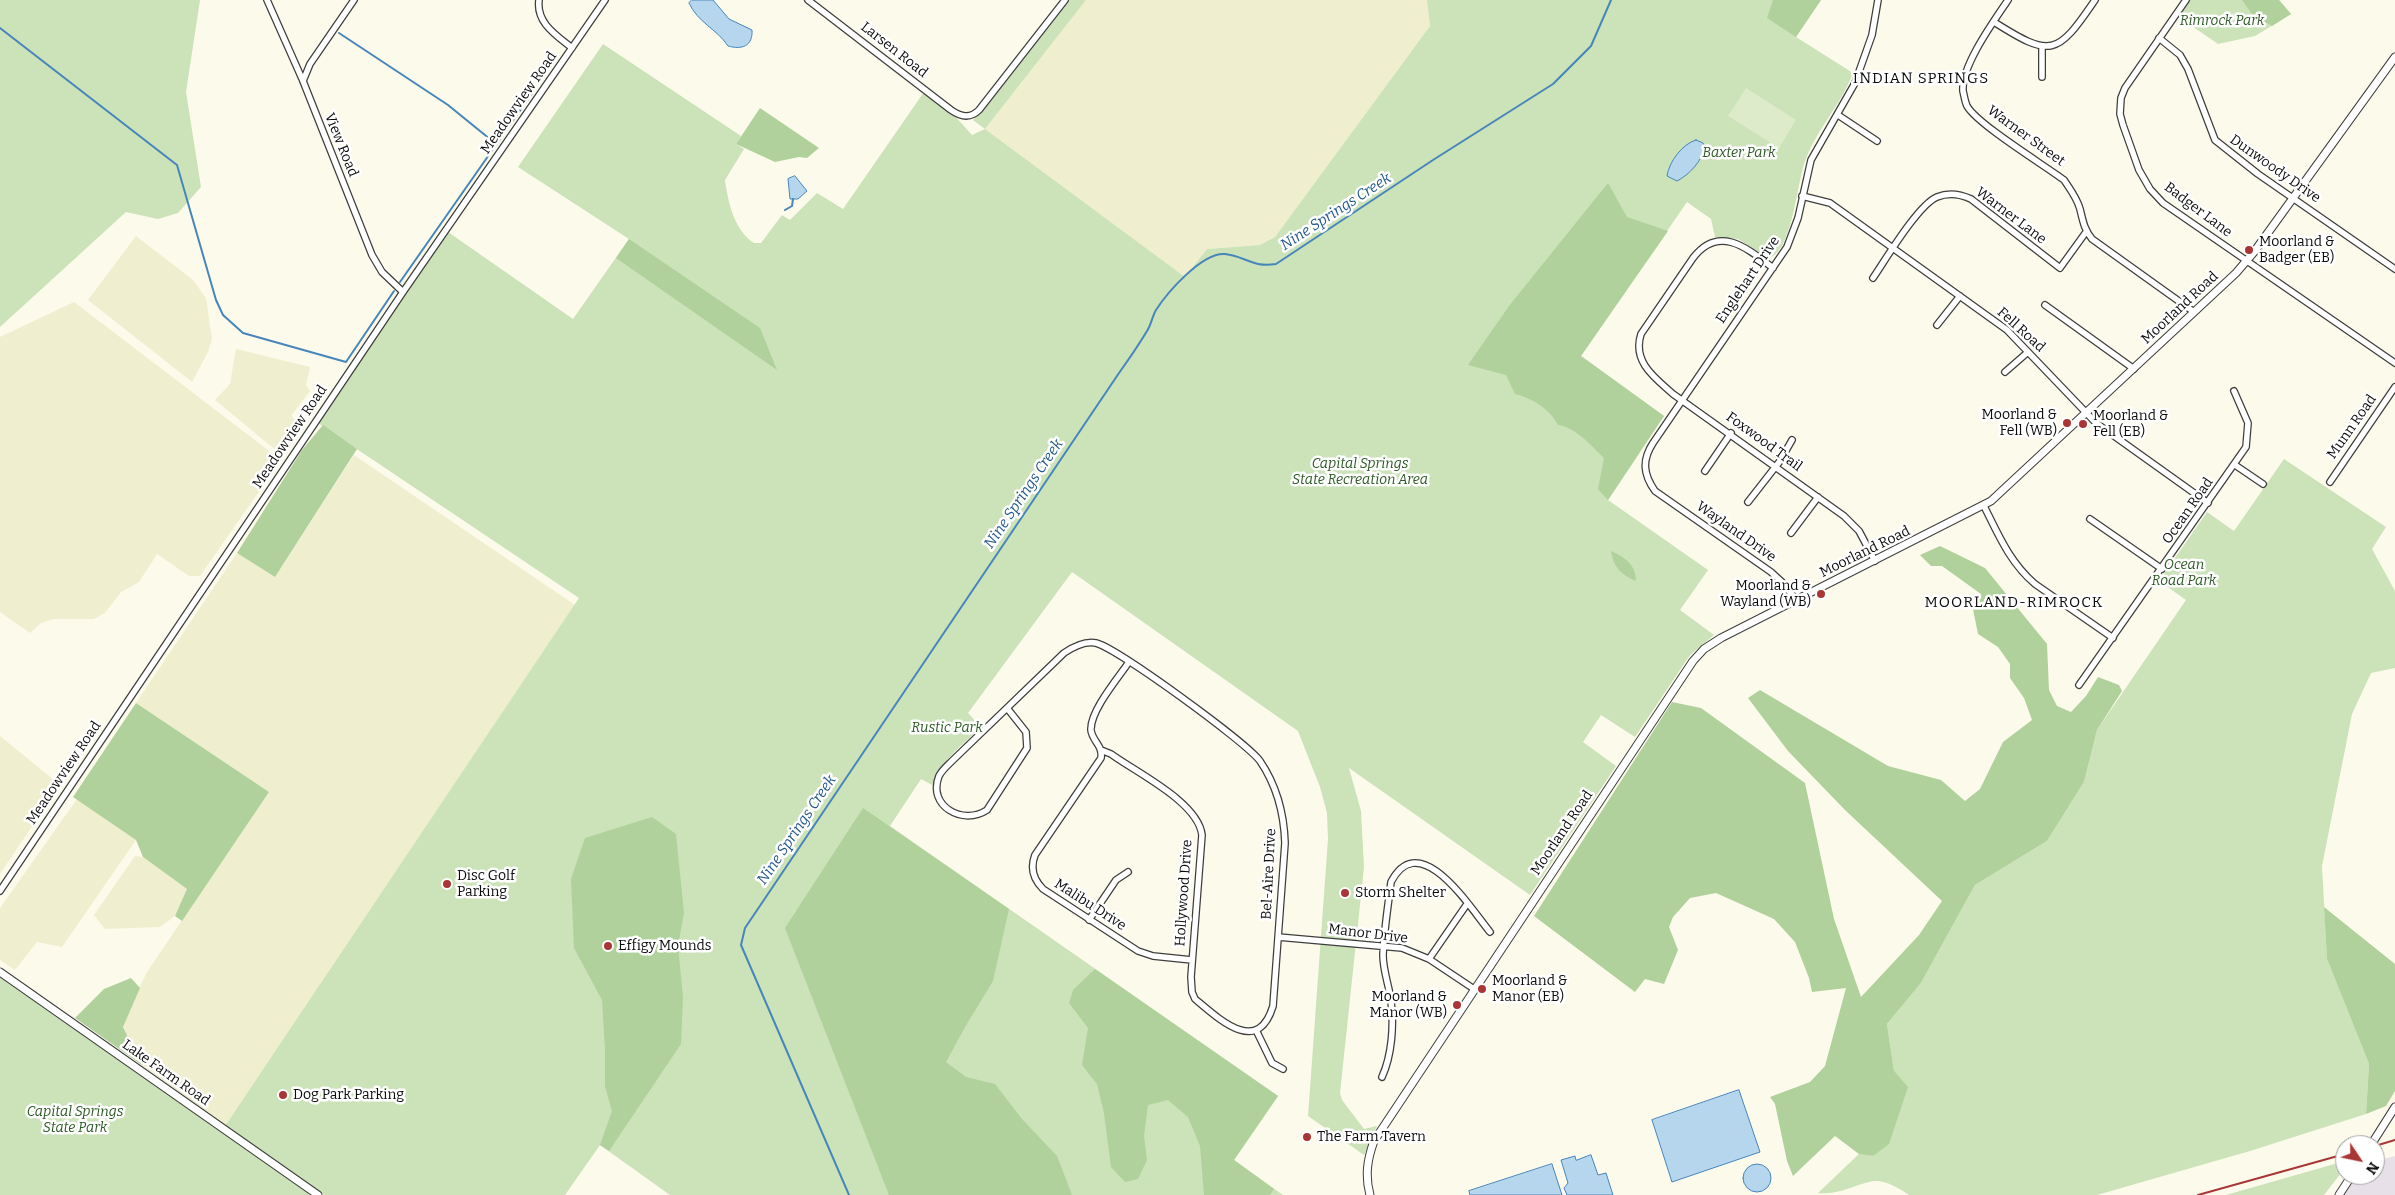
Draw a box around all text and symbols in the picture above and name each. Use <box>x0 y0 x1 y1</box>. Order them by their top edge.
park label: Rimrock Park <box>2180 13 2264 29</box>
street label: Larsen Road <box>857 19 931 81</box>
street label: Meadowview Road <box>477 49 561 157</box>
district label: INDIAN SPRINGS <box>1851 70 1991 88</box>
street label: Warner Street <box>1984 102 2068 170</box>
street label: View Road <box>321 111 361 179</box>
street label: Dunwoody Drive <box>2226 131 2324 207</box>
park label: Baxter Park <box>1702 145 1776 161</box>
water label: Nine Springs Creek <box>1277 170 1395 254</box>
street label: Badger Lane <box>2161 179 2235 241</box>
street label: Warner Lane <box>1972 184 2050 248</box>
street label: Englehart Drive <box>1713 233 1783 327</box>
place label: Moorland & Badger (EB) <box>2259 234 2334 266</box>
marker: Moorland & Badger (EB) <box>2243 244 2255 256</box>
street label: Moorland Road <box>2138 268 2222 348</box>
street label: Fell Road <box>1994 304 2048 356</box>
street label: Meadowview Road <box>249 382 331 492</box>
street label: Munn Road <box>2324 392 2380 462</box>
place label: Moorland & Fell (WB) <box>1982 407 2057 440</box>
place label: Moorland & Fell (EB) <box>2093 408 2168 441</box>
street label: Foxwood Trail <box>1723 409 1805 475</box>
marker: Moorland & Fell (WB) <box>2061 417 2073 429</box>
marker: Moorland & Fell (EB) <box>2077 418 2089 430</box>
water label: Nine Springs Creek <box>981 436 1067 552</box>
park label: Capital Springs State Recreation Area <box>1292 456 1428 488</box>
street label: Ocean Road <box>2159 475 2217 547</box>
street label: Wayland Drive <box>1693 498 1779 566</box>
street label: Moorland Road <box>1817 523 1913 581</box>
park label: Ocean Road Park <box>2152 557 2216 590</box>
place label: Moorland & Wayland (WB) <box>1720 578 1811 610</box>
marker: Moorland & Wayland (WB) <box>1815 588 1827 600</box>
district label: MOORLAND-RIMROCK <box>1923 594 2105 612</box>
street label: Meadowview Road <box>23 718 105 828</box>
park label: Rustic Park <box>911 720 983 736</box>
water label: Nine Springs Creek <box>754 772 840 888</box>
street label: Moorland Road <box>1527 787 1597 879</box>
street label: Bel-Aire Drive <box>1258 828 1280 920</box>
street label: Hollywood Drive <box>1172 839 1196 947</box>
place label: Disc Golf Parking <box>457 868 515 900</box>
street label: Malibu Drive <box>1051 876 1129 934</box>
marker: Disc Golf Parking <box>441 878 453 890</box>
place label: Storm Shelter <box>1355 885 1446 901</box>
marker: Storm Shelter <box>1339 887 1351 899</box>
street label: Manor Drive <box>1327 921 1409 947</box>
place label: Effigy Mounds <box>618 938 712 954</box>
marker: Effigy Mounds <box>602 940 614 952</box>
place label: Moorland & Manor (EB) <box>1492 973 1567 1006</box>
marker: Moorland & Manor (EB) <box>1476 983 1488 995</box>
place label: Moorland & Manor (WB) <box>1370 989 1447 1022</box>
marker: Moorland & Manor (WB) <box>1451 999 1463 1011</box>
street label: Lake Farm Road <box>119 1036 213 1110</box>
place label: Dog Park Parking <box>293 1087 404 1103</box>
marker: Dog Park Parking <box>277 1089 289 1101</box>
park label: Capital Springs State Park <box>27 1104 123 1136</box>
place label: The Farm Tavern <box>1317 1129 1426 1145</box>
marker: The Farm Tavern <box>1301 1131 1313 1143</box>
north arrow <box>2335 1135 2385 1185</box>
text: N <box>2362 1159 2382 1177</box>

